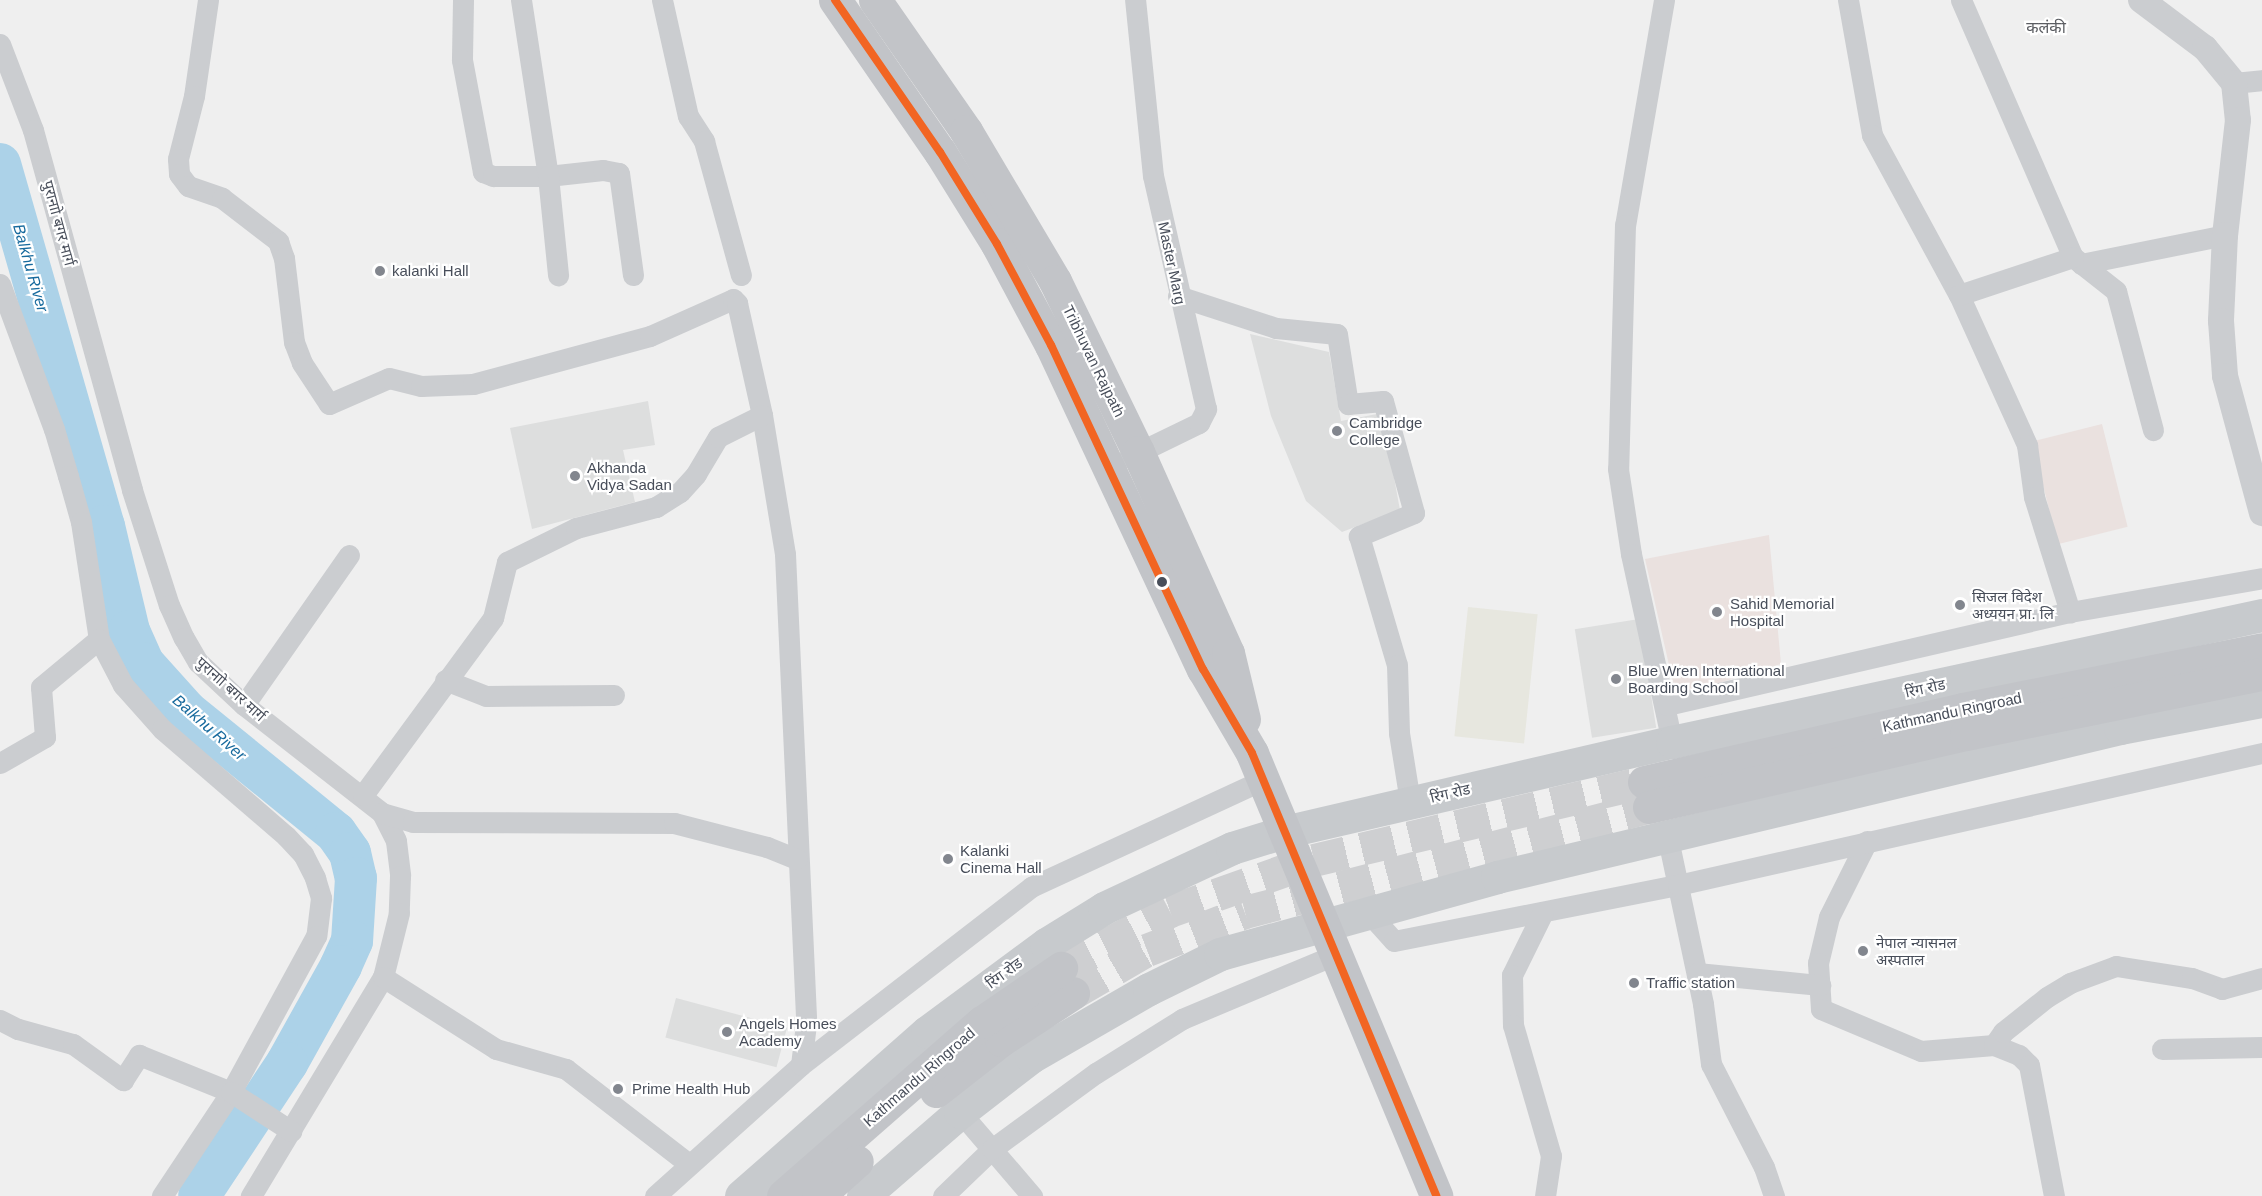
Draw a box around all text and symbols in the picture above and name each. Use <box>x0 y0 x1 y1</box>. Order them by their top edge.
district label: कलंकी <box>2026 18 2066 38</box>
street label: पुरानाो बगर मार्ग <box>39 178 79 268</box>
street label: Master Marg <box>1154 220 1190 306</box>
water label: Balkhu River <box>8 222 52 314</box>
place label: kalanki Hall <box>392 262 469 280</box>
marker: kalanki Hall <box>373 264 387 278</box>
street label: Tribhuvan Rajpath <box>1059 302 1129 420</box>
place label: Cambridge College <box>1349 413 1422 448</box>
marker: Cambridge College <box>1330 424 1344 438</box>
place label: Akhanda Vidya Sadan <box>587 458 672 493</box>
marker: Akhanda Vidya Sadan <box>568 469 582 483</box>
unlabelled marker <box>1156 576 1168 588</box>
place label: सिजल विदेश अध्ययन प्रा. लि <box>1972 587 2054 622</box>
place label: Sahid Memorial Hospital <box>1730 594 1834 629</box>
marker: सिजल विदेश अध्ययन प्रा. लि <box>1953 598 1967 612</box>
marker: Sahid Memorial Hospital <box>1708 603 1726 621</box>
street label: पुरानाो बगर मार्ग <box>192 653 270 725</box>
place label: Blue Wren International Boarding School <box>1628 661 1784 696</box>
marker: Blue Wren International Boarding School <box>1609 672 1623 686</box>
street label: रिंग रोड <box>1903 675 1947 701</box>
street label: Kathmandu Ringroad <box>1881 688 2023 736</box>
water label: Balkhu River <box>168 691 250 765</box>
street label: रिंग रोड <box>1428 780 1472 806</box>
place label: Kalanki Cinema Hall <box>960 841 1042 876</box>
marker: Kalanki Cinema Hall <box>941 852 955 866</box>
place label: नेपाल न्यासनल अस्पताल <box>1876 933 1957 968</box>
marker: नेपाल न्यासनल अस्पताल <box>1854 942 1872 960</box>
street label: रिंग रोड <box>982 954 1026 992</box>
place label: Traffic station <box>1646 974 1735 992</box>
marker: Traffic station <box>1627 976 1641 990</box>
place label: Angels Homes Academy <box>739 1014 837 1049</box>
street label: Kathmandu Ringroad <box>860 1024 978 1130</box>
marker: Angels Homes Academy <box>720 1025 734 1039</box>
marker: Prime Health Hub <box>609 1080 627 1098</box>
place label: Prime Health Hub <box>632 1080 750 1098</box>

